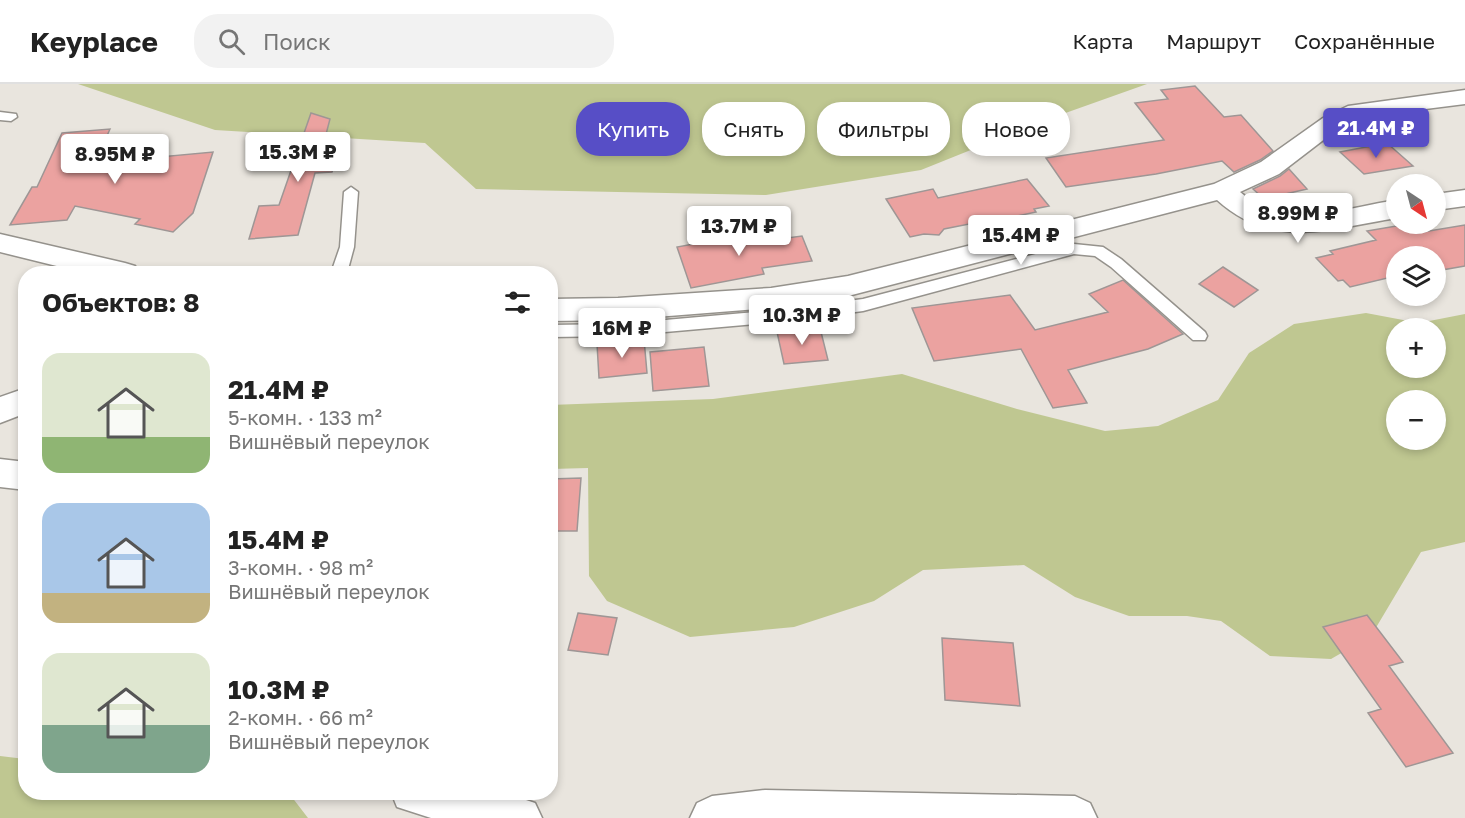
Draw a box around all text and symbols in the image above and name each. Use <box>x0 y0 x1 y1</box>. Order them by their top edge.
search box <box>194 14 614 68</box>
text: Keyplace <box>30 25 158 58</box>
icon: search <box>215 25 248 58</box>
text: Поиск <box>263 28 331 55</box>
text: Карта <box>1072 28 1133 54</box>
text: Маршрут <box>1166 28 1261 54</box>
text: Сохранённые <box>1294 28 1435 54</box>
chip: Купить <box>576 102 690 156</box>
chip: Снять <box>702 102 805 156</box>
chip: Фильтры <box>817 102 950 156</box>
chip: Новое <box>962 102 1070 156</box>
pin: 21.4M ₽ <box>1321 108 1431 159</box>
text: 21.4M ₽ <box>1337 115 1415 139</box>
pin: 15.3M ₽ <box>243 132 353 183</box>
pin: 8.95M ₽ <box>60 134 170 185</box>
text: 15.3M ₽ <box>259 139 337 163</box>
text: 8.95M ₽ <box>75 141 155 165</box>
north arrow <box>1386 174 1446 234</box>
map controls <box>1386 174 1446 450</box>
pin: 8.99M ₽ <box>1243 193 1353 244</box>
text: 8.99M ₽ <box>1258 200 1338 224</box>
pin: 13.7M ₽ <box>684 206 794 257</box>
text: 13.7M ₽ <box>701 213 777 237</box>
pin: 15.4M ₽ <box>966 215 1076 266</box>
text: 15.4M ₽ <box>982 222 1060 246</box>
button: layers <box>1386 246 1446 306</box>
icon: filters <box>501 286 534 319</box>
text: Объектов: 8 <box>42 287 200 318</box>
pin: 10.3M ₽ <box>747 295 857 346</box>
text: 10.3M ₽ <box>763 302 841 326</box>
pin: 16M ₽ <box>580 308 664 359</box>
text: 16M ₽ <box>592 315 652 339</box>
button: + <box>1386 318 1446 378</box>
text: 21.4M ₽ <box>228 374 329 405</box>
icon: home <box>90 377 162 449</box>
button: − <box>1386 390 1446 450</box>
text: 5-комн. · 133 m² <box>228 405 382 429</box>
text: Вишнёвый переулок <box>228 429 430 453</box>
text: 15.4M ₽ <box>228 524 329 555</box>
icon: home <box>90 527 162 599</box>
text: 3-комн. · 98 m² <box>228 555 373 579</box>
text: Вишнёвый переулок <box>228 579 430 603</box>
text: 10.3M ₽ <box>228 674 330 705</box>
icon: home <box>90 677 162 749</box>
text: 2-комн. · 66 m² <box>228 705 373 729</box>
text: Вишнёвый переулок <box>228 729 430 753</box>

